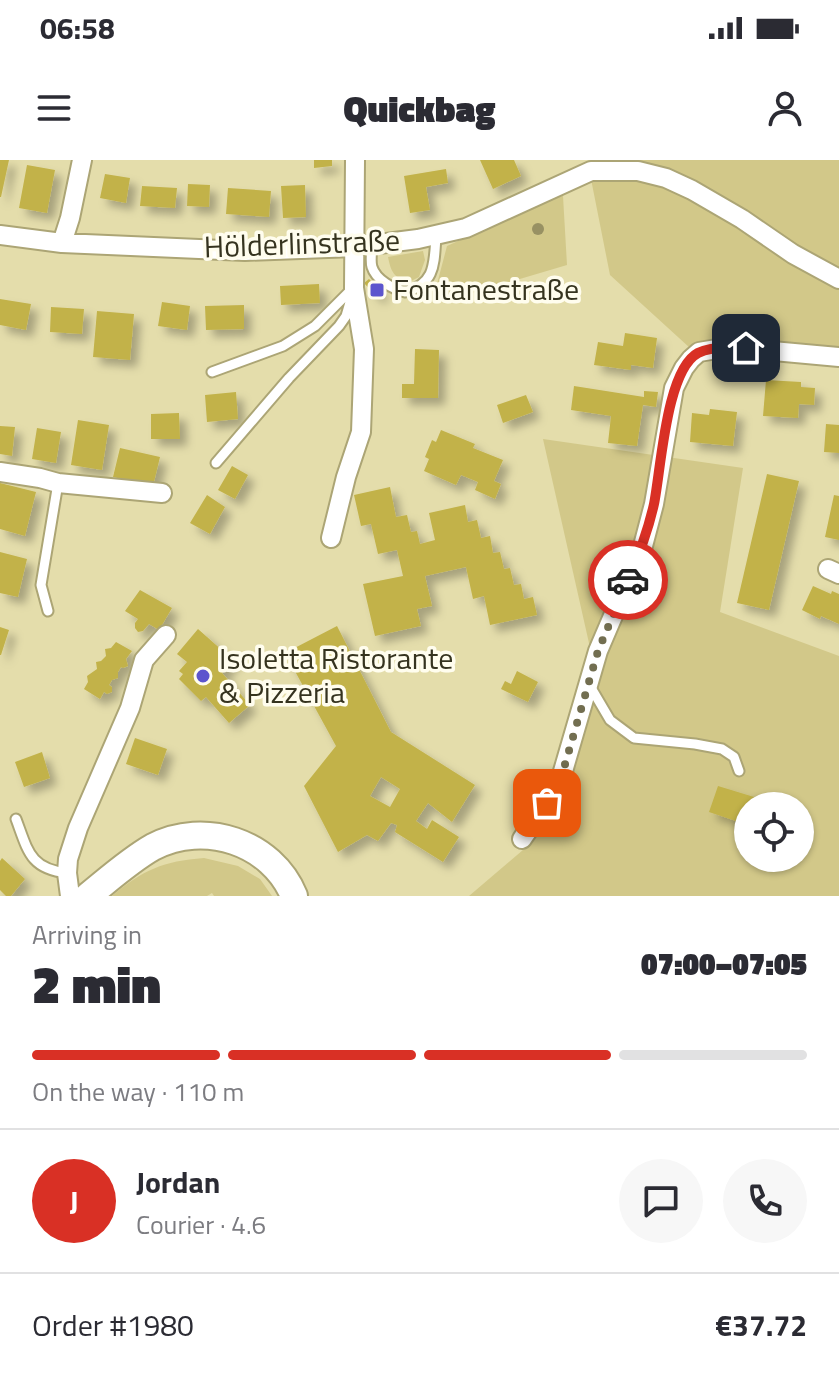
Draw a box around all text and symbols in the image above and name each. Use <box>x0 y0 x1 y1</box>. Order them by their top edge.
text: 06:58 <box>40 5 115 51</box>
text: Quickbag <box>343 81 496 136</box>
icon: menu <box>32 86 76 130</box>
icon: person <box>763 86 807 130</box>
street label: Hölderlinstraße <box>203 217 401 269</box>
place label: Fontanestraße <box>393 266 579 312</box>
marker: Fontanestraße <box>368 281 386 299</box>
pin <box>712 314 780 382</box>
icon: home <box>724 326 768 370</box>
courier <box>588 540 668 620</box>
icon: car <box>606 558 650 602</box>
place label: Isoletta Ristorante & Pizzeria <box>219 635 453 715</box>
marker: Isoletta Ristorante & Pizzeria <box>194 667 212 685</box>
pin <box>513 769 581 837</box>
icon: bag <box>525 781 569 825</box>
map controls <box>734 792 814 872</box>
button: locate <box>734 792 814 872</box>
text: Arriving in <box>32 915 142 954</box>
text: 07:00–07:05 <box>641 941 807 987</box>
text: 2 min <box>32 944 161 1023</box>
text: On the way · 110 m <box>32 1072 244 1111</box>
text: Jordan <box>136 1159 220 1205</box>
button: chat <box>619 1159 703 1243</box>
button: phone <box>723 1159 807 1243</box>
text: J <box>69 1178 79 1224</box>
text: Courier · 4.6 <box>136 1205 266 1244</box>
text: Order #1980 <box>32 1302 194 1348</box>
text: €37.72 <box>715 1302 807 1348</box>

